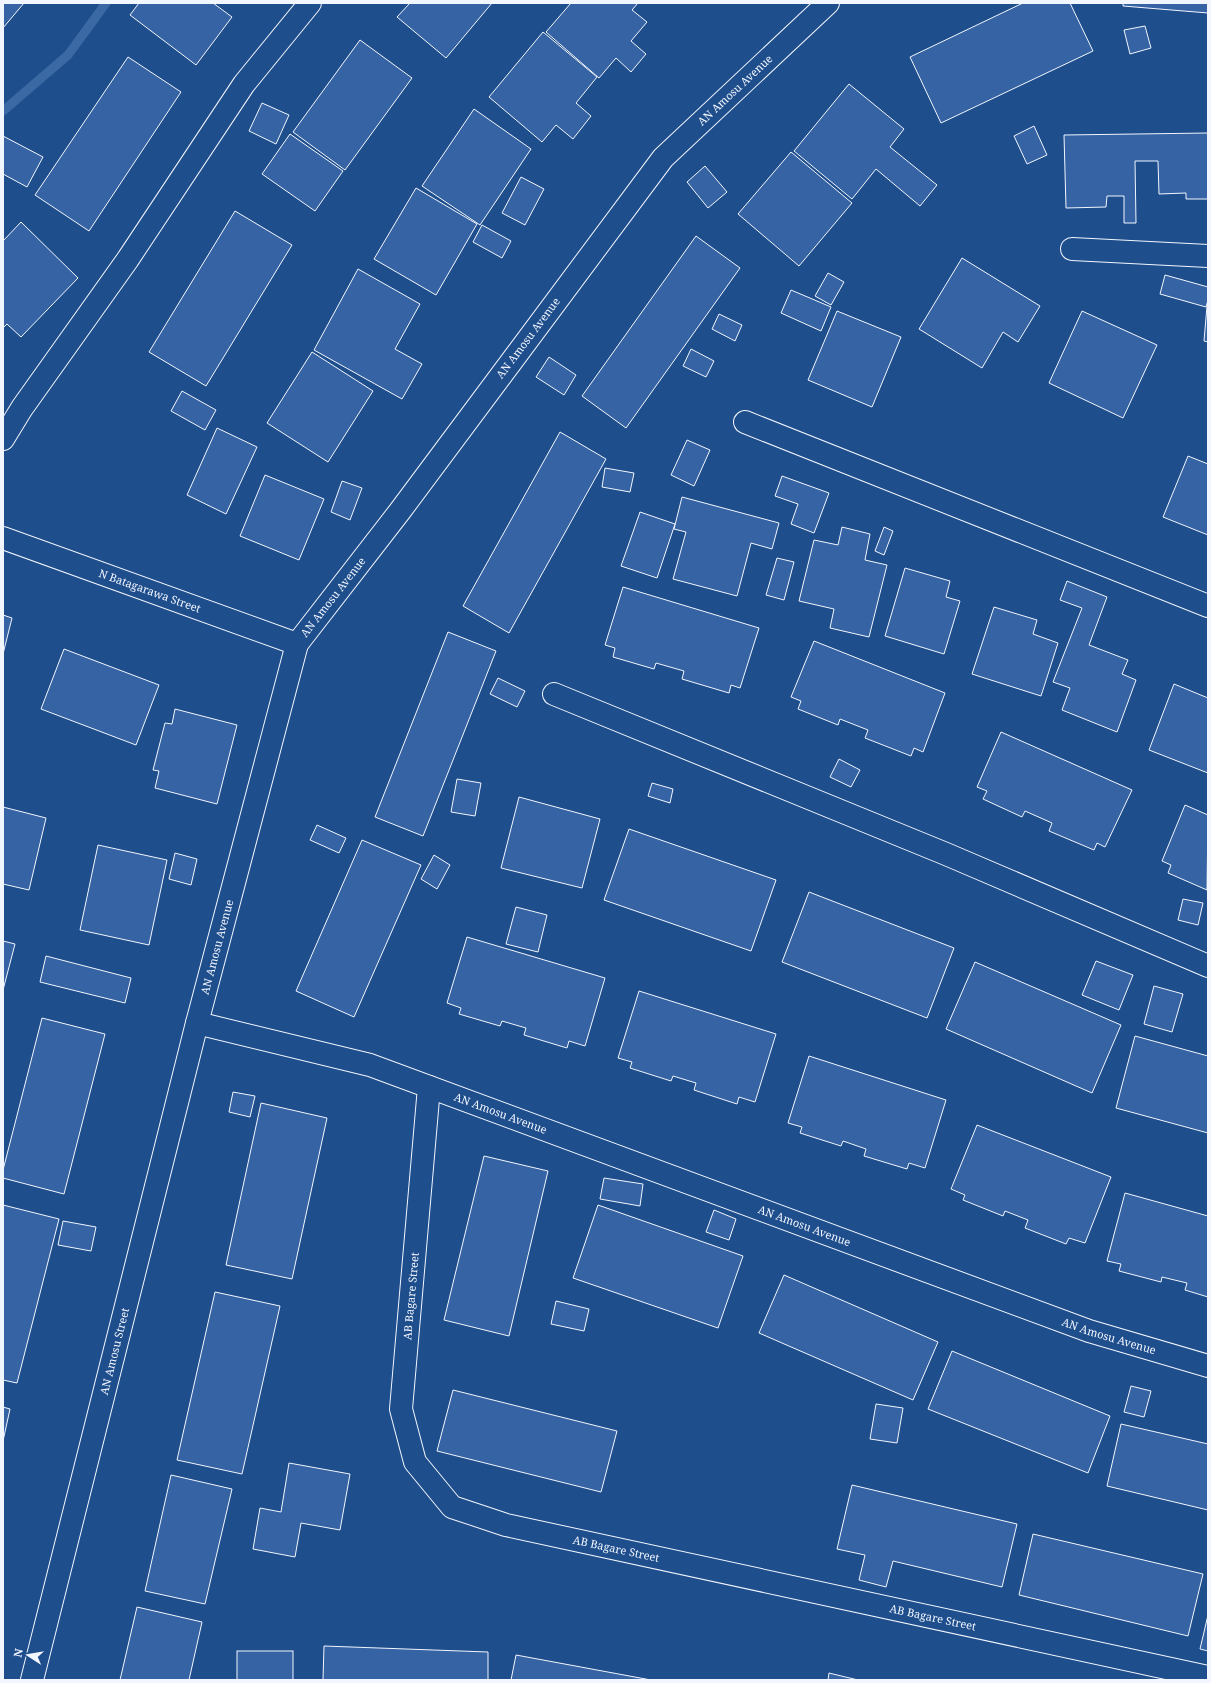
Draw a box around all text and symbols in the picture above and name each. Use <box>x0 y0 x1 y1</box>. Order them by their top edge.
street label: AN Amosu Avenue <box>694 51 776 128</box>
street label: AN Amosu Avenue <box>492 294 563 381</box>
street label: AN Amosu Avenue <box>297 554 369 640</box>
street label: N Batagarawa Street <box>97 565 203 616</box>
street label: AN Amosu Avenue <box>197 898 236 996</box>
street label: AN Amosu Avenue <box>452 1089 549 1137</box>
street label: AN Amosu Avenue <box>756 1201 853 1249</box>
street label: AB Bagare Street <box>399 1251 422 1340</box>
street label: AN Amosu Street <box>96 1306 132 1396</box>
street label: AN Amosu Avenue <box>1060 1314 1158 1357</box>
street label: AB Bagare Street <box>572 1532 661 1565</box>
street label: AB Bagare Street <box>888 1600 978 1634</box>
north arrow <box>8 1635 48 1675</box>
text: N <box>9 1647 26 1659</box>

